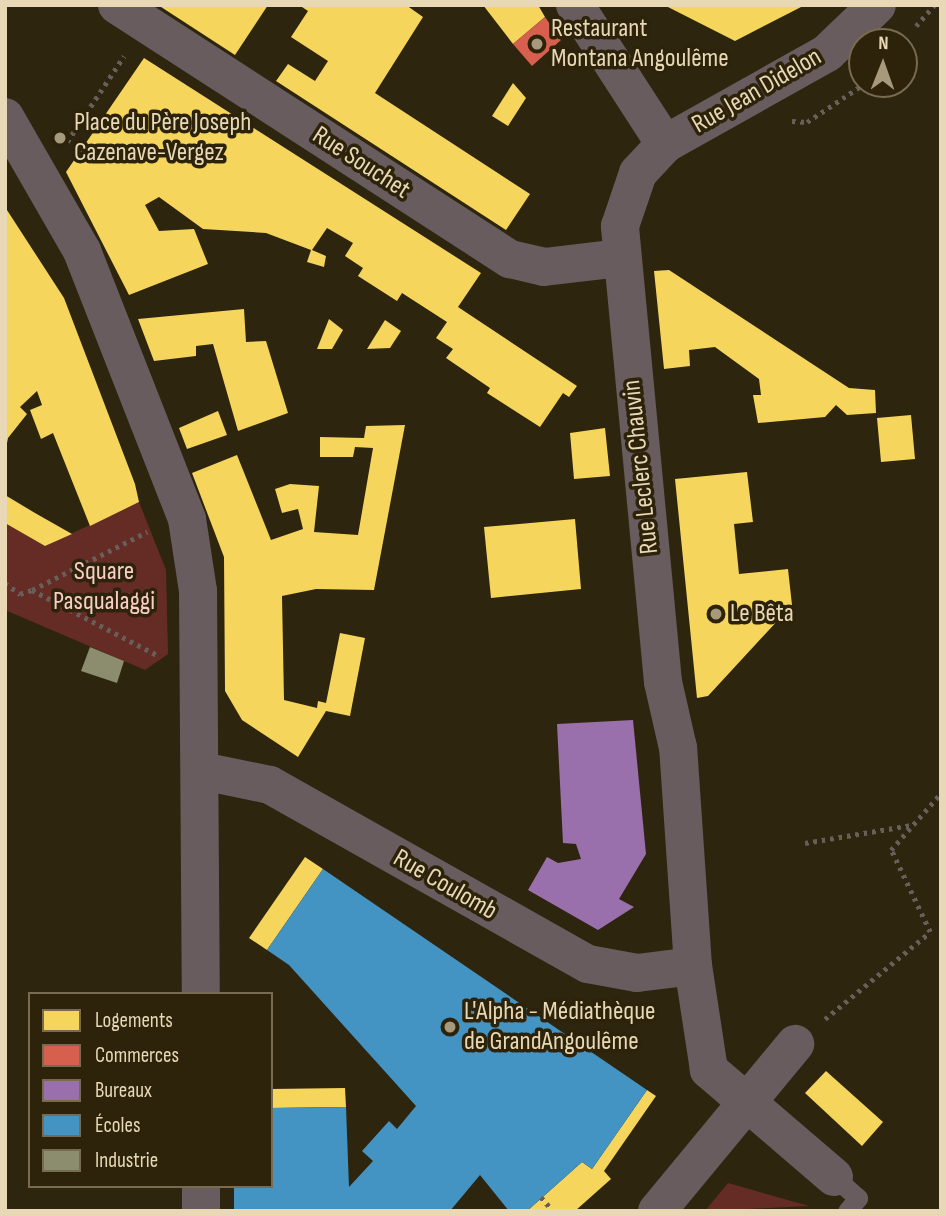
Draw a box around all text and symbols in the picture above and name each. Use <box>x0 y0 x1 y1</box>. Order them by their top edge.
place label: Restaurant Montana Angoulême <box>551 13 729 74</box>
north arrow <box>848 28 918 98</box>
text: N <box>878 32 889 55</box>
marker: Restaurant Montana Angoulême <box>529 36 545 52</box>
street label: Rue Jean Didelon <box>687 41 827 141</box>
place label: Place du Père Joseph Cazenave-Vergez <box>74 107 251 168</box>
street label: Rue Souchet <box>306 120 416 206</box>
marker: Place du Père Joseph Cazenave-Vergez <box>52 130 68 146</box>
street label: Rue Leclerc Chauvin <box>616 378 666 556</box>
park label: Square Pasqualaggi <box>53 556 155 618</box>
place label: Le Bêta <box>730 598 794 630</box>
marker: Le Bêta <box>708 606 724 622</box>
street label: Rue Coulomb <box>388 843 502 927</box>
legend <box>28 992 273 1188</box>
place label: L'Alpha - Médiathèque de GrandAngoulême <box>464 996 655 1058</box>
text: Logements <box>95 1008 173 1033</box>
marker: L'Alpha - Médiathèque de GrandAngoulême <box>442 1019 458 1035</box>
text: Commerces <box>95 1043 179 1068</box>
text: Bureaux <box>95 1078 152 1103</box>
text: Écoles <box>95 1113 140 1138</box>
text: Industrie <box>95 1148 158 1173</box>

